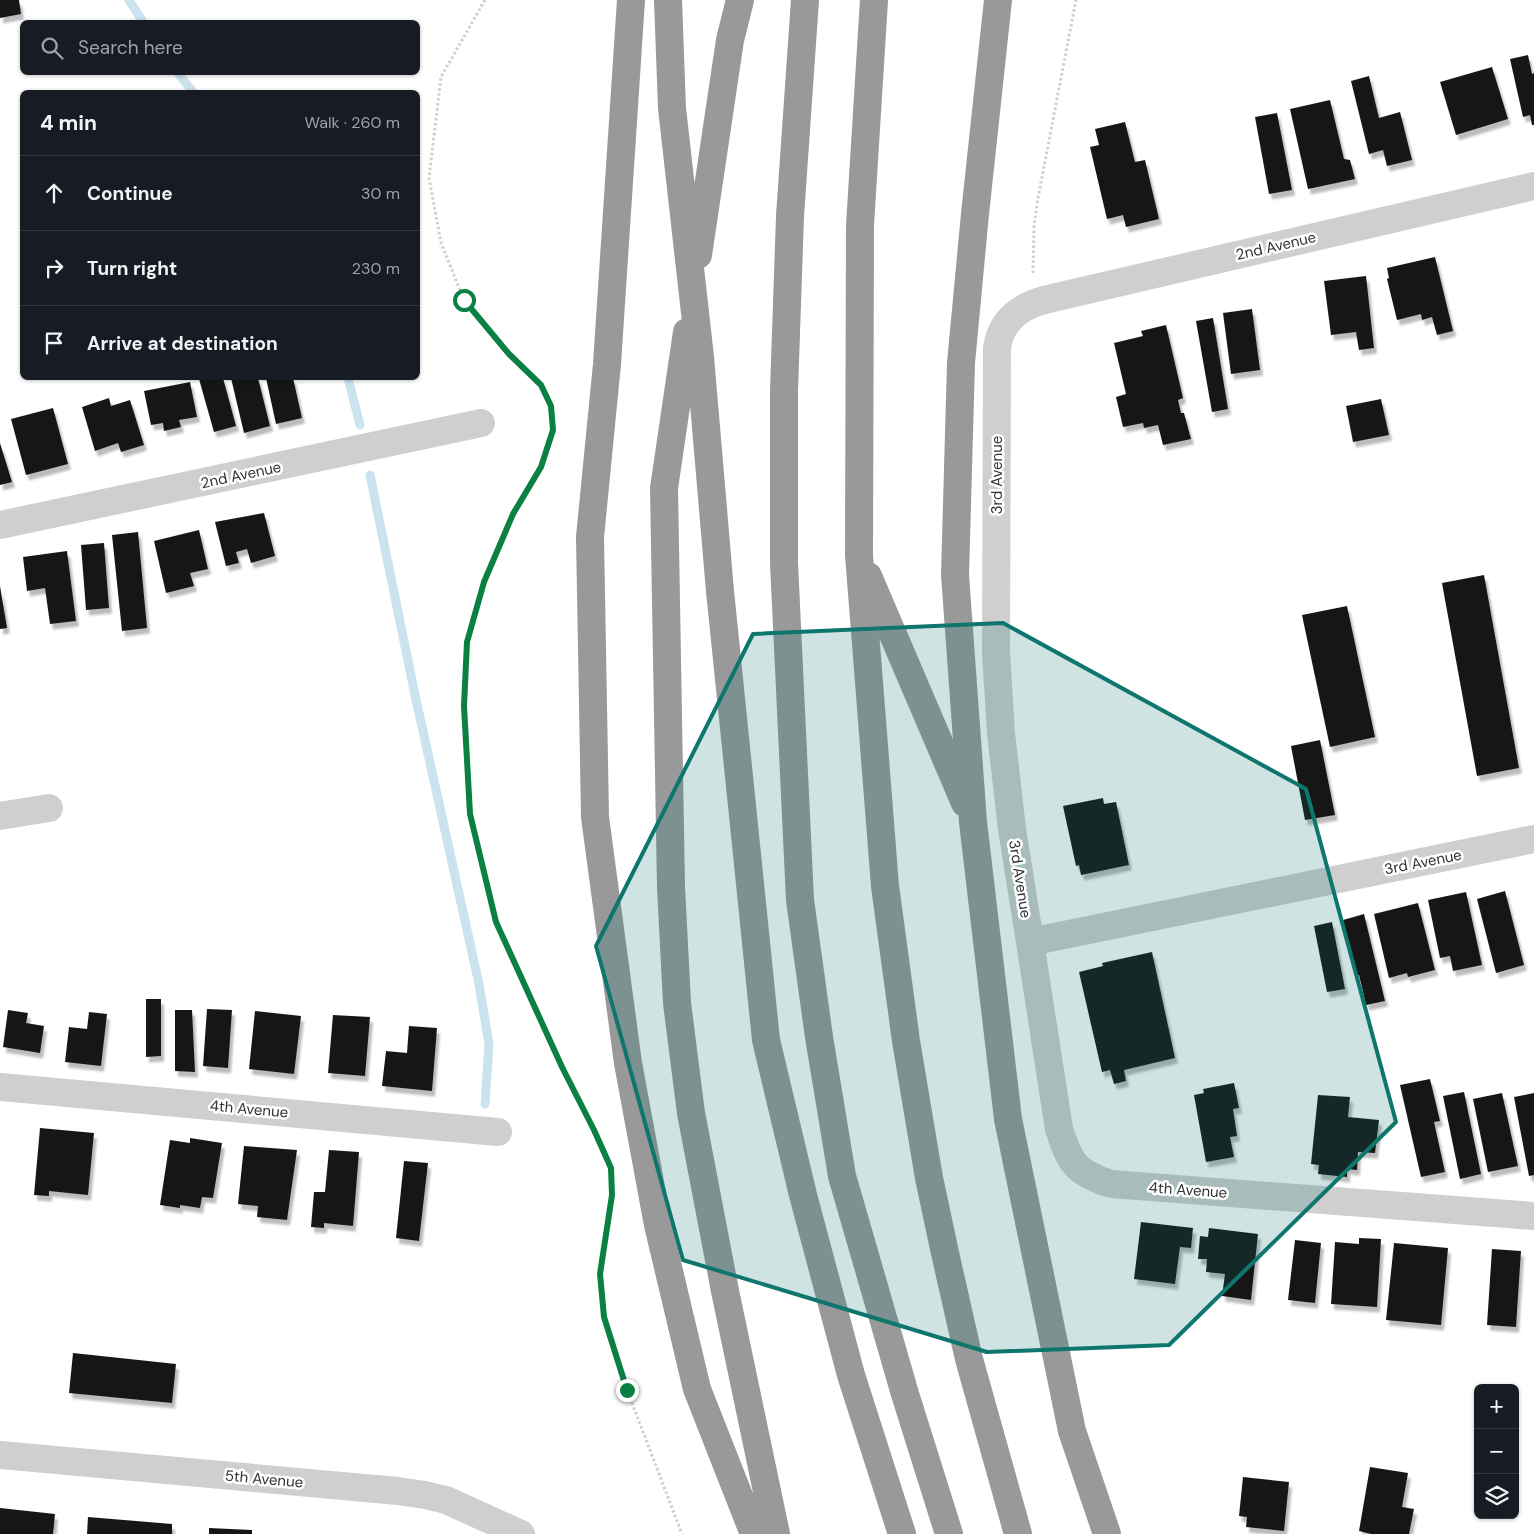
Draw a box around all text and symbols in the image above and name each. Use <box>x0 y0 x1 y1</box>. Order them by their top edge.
search box <box>20 20 420 75</box>
icon: search <box>38 34 66 62</box>
text: Search here <box>78 35 183 60</box>
text: 4 min <box>40 109 97 137</box>
text: Walk · 260 m <box>305 112 400 133</box>
icon: ahead <box>40 179 68 207</box>
text: Continue <box>87 181 173 206</box>
text: 30 m <box>361 183 400 204</box>
street label: 2nd Avenue <box>1234 227 1318 265</box>
icon: right <box>40 254 68 282</box>
text: Turn right <box>87 256 177 281</box>
text: 230 m <box>352 258 400 279</box>
route start <box>453 289 476 312</box>
icon: arrive <box>40 329 68 357</box>
text: Arrive at destination <box>87 331 278 356</box>
street label: 3rd Avenue <box>987 436 1007 514</box>
street label: 2nd Avenue <box>199 457 283 493</box>
street label: 3rd Avenue <box>1004 839 1036 919</box>
street label: 3rd Avenue <box>1383 845 1463 879</box>
street label: 4th Avenue <box>209 1096 289 1122</box>
street label: 4th Avenue <box>1148 1177 1228 1203</box>
route end <box>616 1379 639 1402</box>
map controls <box>1474 1384 1519 1519</box>
button: + <box>1474 1384 1519 1429</box>
button: − <box>1474 1429 1519 1474</box>
street label: 5th Avenue <box>224 1466 304 1492</box>
button: layers <box>1474 1474 1519 1519</box>

